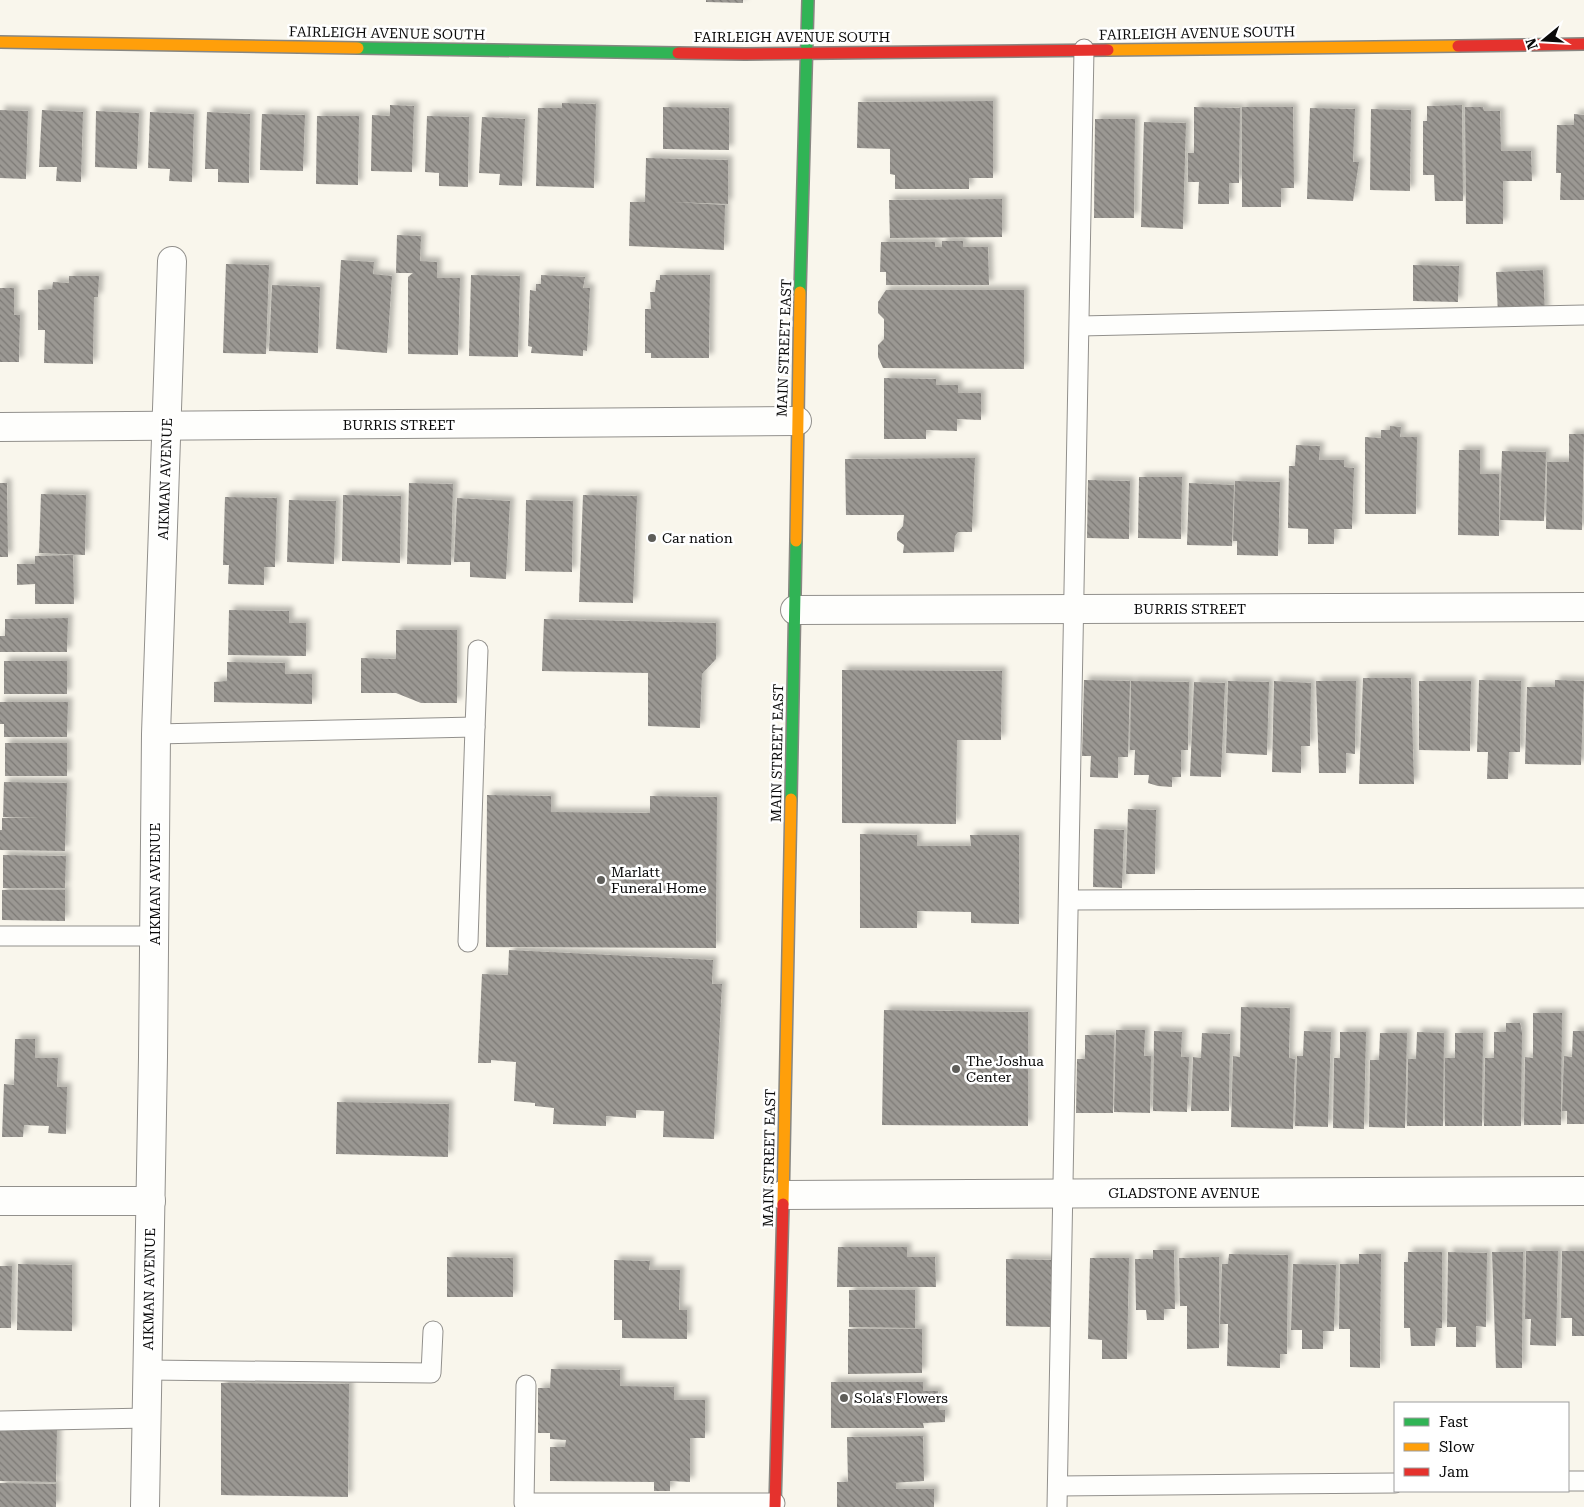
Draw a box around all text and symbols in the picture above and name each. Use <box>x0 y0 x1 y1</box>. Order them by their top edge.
north arrow <box>1519 15 1569 65</box>
street label: FAIRLEIGH AVENUE SOUTH <box>289 23 486 43</box>
street label: FAIRLEIGH AVENUE SOUTH <box>1099 23 1296 43</box>
street label: FAIRLEIGH AVENUE SOUTH <box>694 29 890 45</box>
text: N <box>1522 36 1541 52</box>
street label: MAIN STREET EAST <box>774 279 794 417</box>
street label: BURRIS STREET <box>343 417 455 433</box>
street label: AIKMAN AVENUE <box>155 418 175 540</box>
place label: Car nation <box>662 530 733 546</box>
marker: Car nation <box>646 532 658 544</box>
street label: BURRIS STREET <box>1134 601 1246 617</box>
street label: MAIN STREET EAST <box>768 684 786 822</box>
street label: AIKMAN AVENUE <box>147 823 163 945</box>
place label: Marlatt Funeral Home <box>611 864 707 896</box>
marker: Marlatt Funeral Home <box>595 874 607 886</box>
place label: The Joshua Center <box>966 1053 1044 1085</box>
marker: The Joshua Center <box>950 1063 962 1075</box>
street label: MAIN STREET EAST <box>760 1089 778 1227</box>
street label: GLADSTONE AVENUE <box>1108 1185 1260 1201</box>
street label: AIKMAN AVENUE <box>140 1228 158 1350</box>
place label: Sola's Flowers <box>854 1390 948 1406</box>
marker: Sola's Flowers <box>838 1392 850 1404</box>
legend <box>1394 1402 1569 1492</box>
text: Fast <box>1439 1413 1469 1431</box>
text: Slow <box>1439 1438 1475 1456</box>
text: Jam <box>1439 1463 1469 1481</box>

